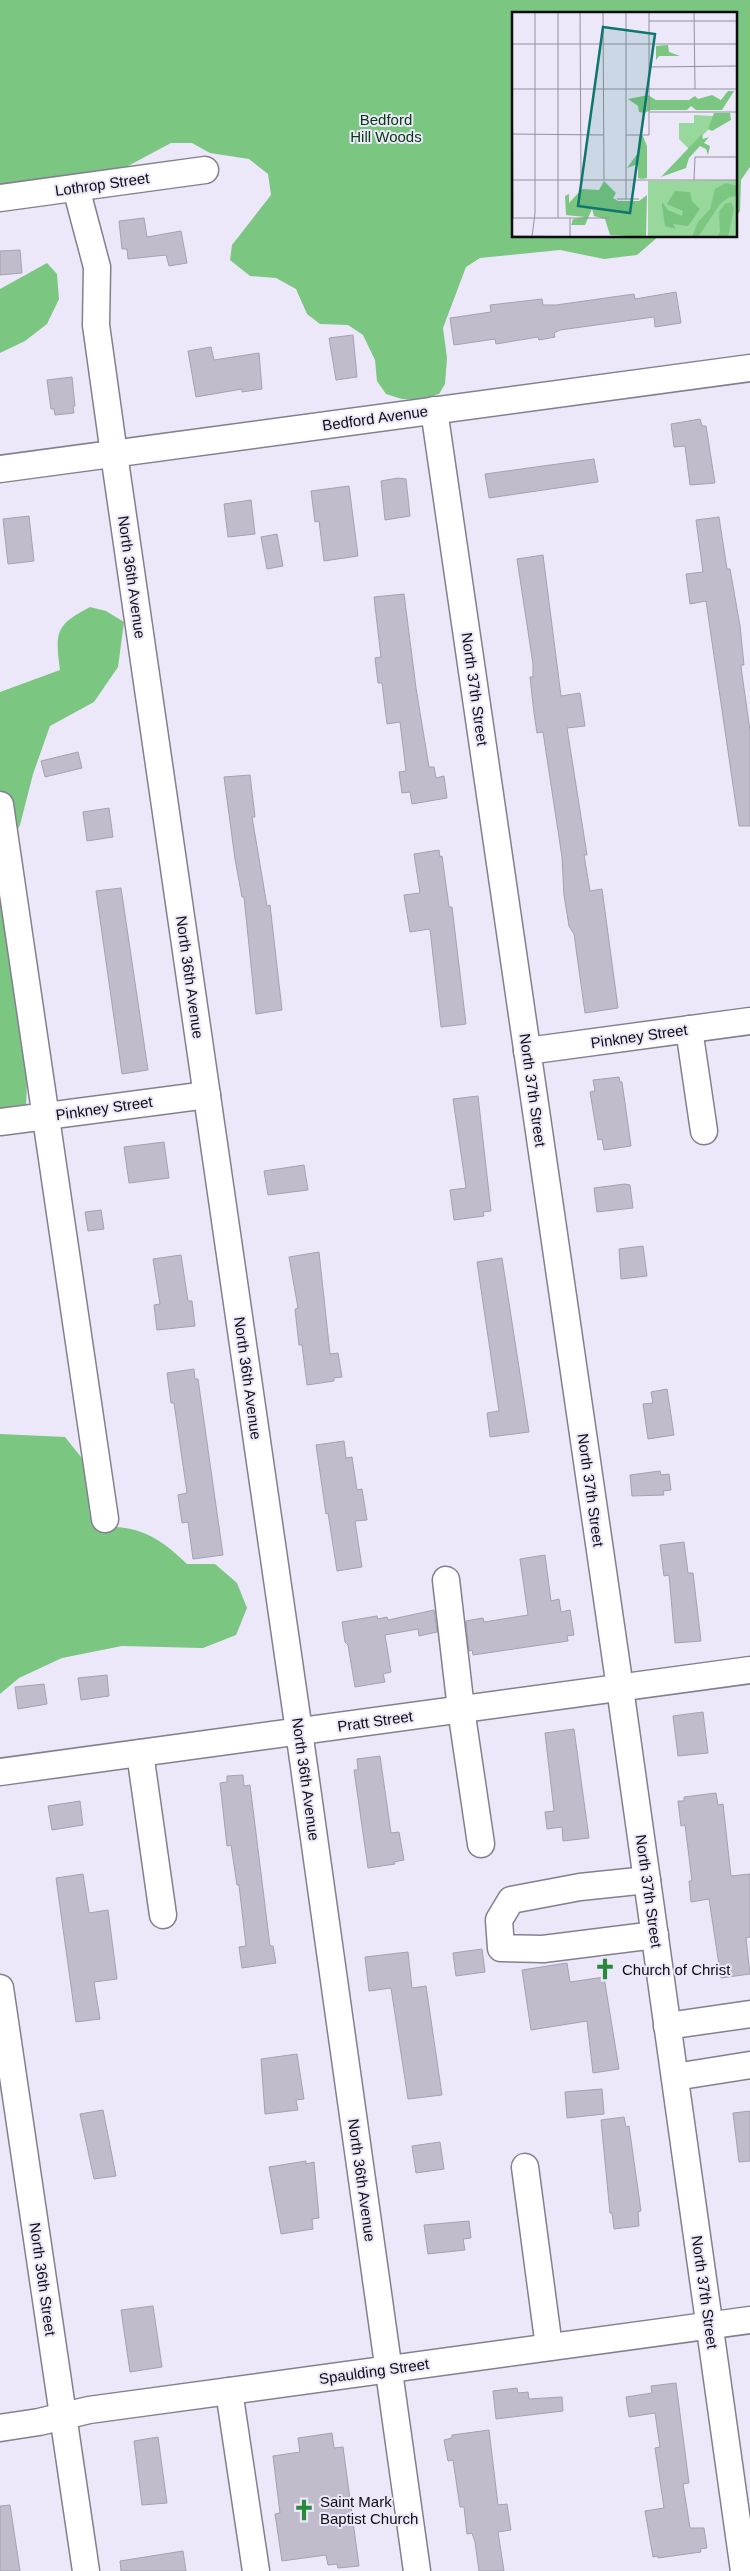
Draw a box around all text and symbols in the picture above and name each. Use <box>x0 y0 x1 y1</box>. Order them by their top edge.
inset map <box>512 12 738 238</box>
park label: Bedford Hill Woods <box>350 111 422 145</box>
street label: Lothrop Street <box>54 169 151 199</box>
street label: Bedford Avenue <box>321 402 429 434</box>
street label: North 36th Avenue <box>115 514 149 640</box>
street label: North 37th Street <box>459 631 491 748</box>
street label: North 36th Avenue <box>173 914 207 1040</box>
street label: Pinkney Street <box>590 1021 689 1051</box>
street label: North 37th Street <box>517 1032 549 1149</box>
street label: Pinkney Street <box>55 1093 154 1123</box>
street label: North 36th Avenue <box>231 1315 265 1441</box>
street label: North 37th Street <box>575 1432 607 1549</box>
street label: Pratt Street <box>336 1707 415 1735</box>
street label: North 36th Avenue <box>289 1716 323 1842</box>
street label: North 37th Street <box>633 1833 665 1950</box>
church icon: Church of Christ <box>592 1956 618 1982</box>
place label: Church of Christ <box>622 1961 731 1978</box>
street label: North 36th Avenue <box>345 2117 379 2243</box>
street label: North 36th Street <box>27 2221 59 2338</box>
street label: North 37th Street <box>689 2234 721 2351</box>
street label: Spaulding Street <box>318 2355 431 2387</box>
place label: Saint Mark Baptist Church <box>320 2493 418 2527</box>
church icon: Saint Mark Baptist Church <box>291 2497 317 2523</box>

